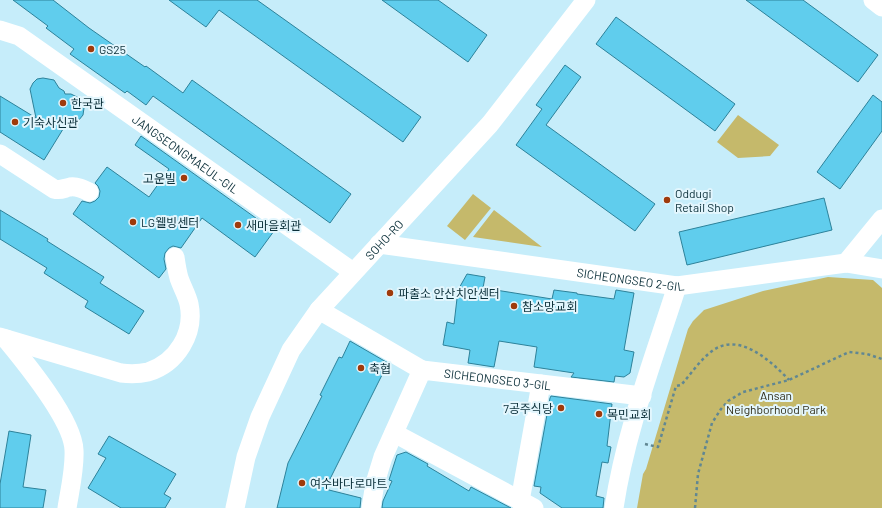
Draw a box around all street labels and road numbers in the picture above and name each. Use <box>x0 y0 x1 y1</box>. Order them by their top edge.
street label: JANGSEONGMAEUL-GIL <box>130 112 242 196</box>
street label: SOHO-RO <box>362 217 406 262</box>
street label: SICHEONGSEO 2-GIL <box>576 265 685 293</box>
street label: SICHEONGSEO 3-GIL <box>443 366 552 392</box>

